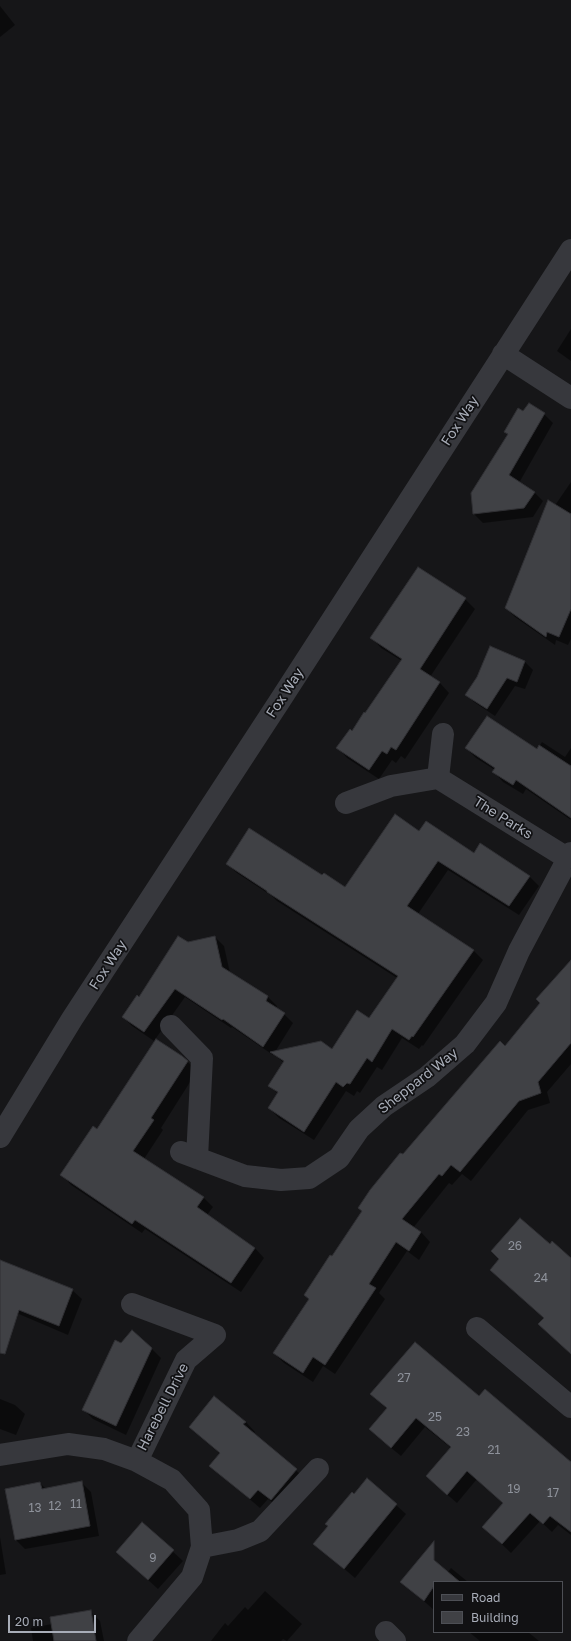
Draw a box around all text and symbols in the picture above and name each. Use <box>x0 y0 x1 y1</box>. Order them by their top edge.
street label: Fox Way <box>438 393 482 449</box>
street label: Fox Way <box>263 665 307 721</box>
street label: The Parks <box>470 793 536 843</box>
street label: Fox Way <box>86 937 130 993</box>
street label: Sheppard Way <box>375 1045 461 1117</box>
house number: 26 <box>508 1239 522 1253</box>
house number: 24 <box>534 1271 548 1285</box>
street label: Harebell Drive <box>134 1360 192 1454</box>
house number: 27 <box>397 1371 411 1385</box>
house number: 25 <box>428 1410 442 1424</box>
house number: 23 <box>456 1425 470 1439</box>
house number: 21 <box>488 1443 500 1457</box>
house number: 19 <box>507 1482 521 1496</box>
house number: 17 <box>547 1486 559 1500</box>
house number: 11 <box>70 1497 82 1511</box>
house number: 12 <box>49 1499 61 1513</box>
house number: 13 <box>29 1501 41 1515</box>
house number: 9 <box>149 1551 157 1565</box>
legend <box>433 1581 563 1633</box>
text: Road <box>471 1590 500 1605</box>
scale bar <box>10 1607 98 1633</box>
text: Building <box>471 1610 519 1625</box>
text: 20 m <box>15 1614 43 1629</box>

